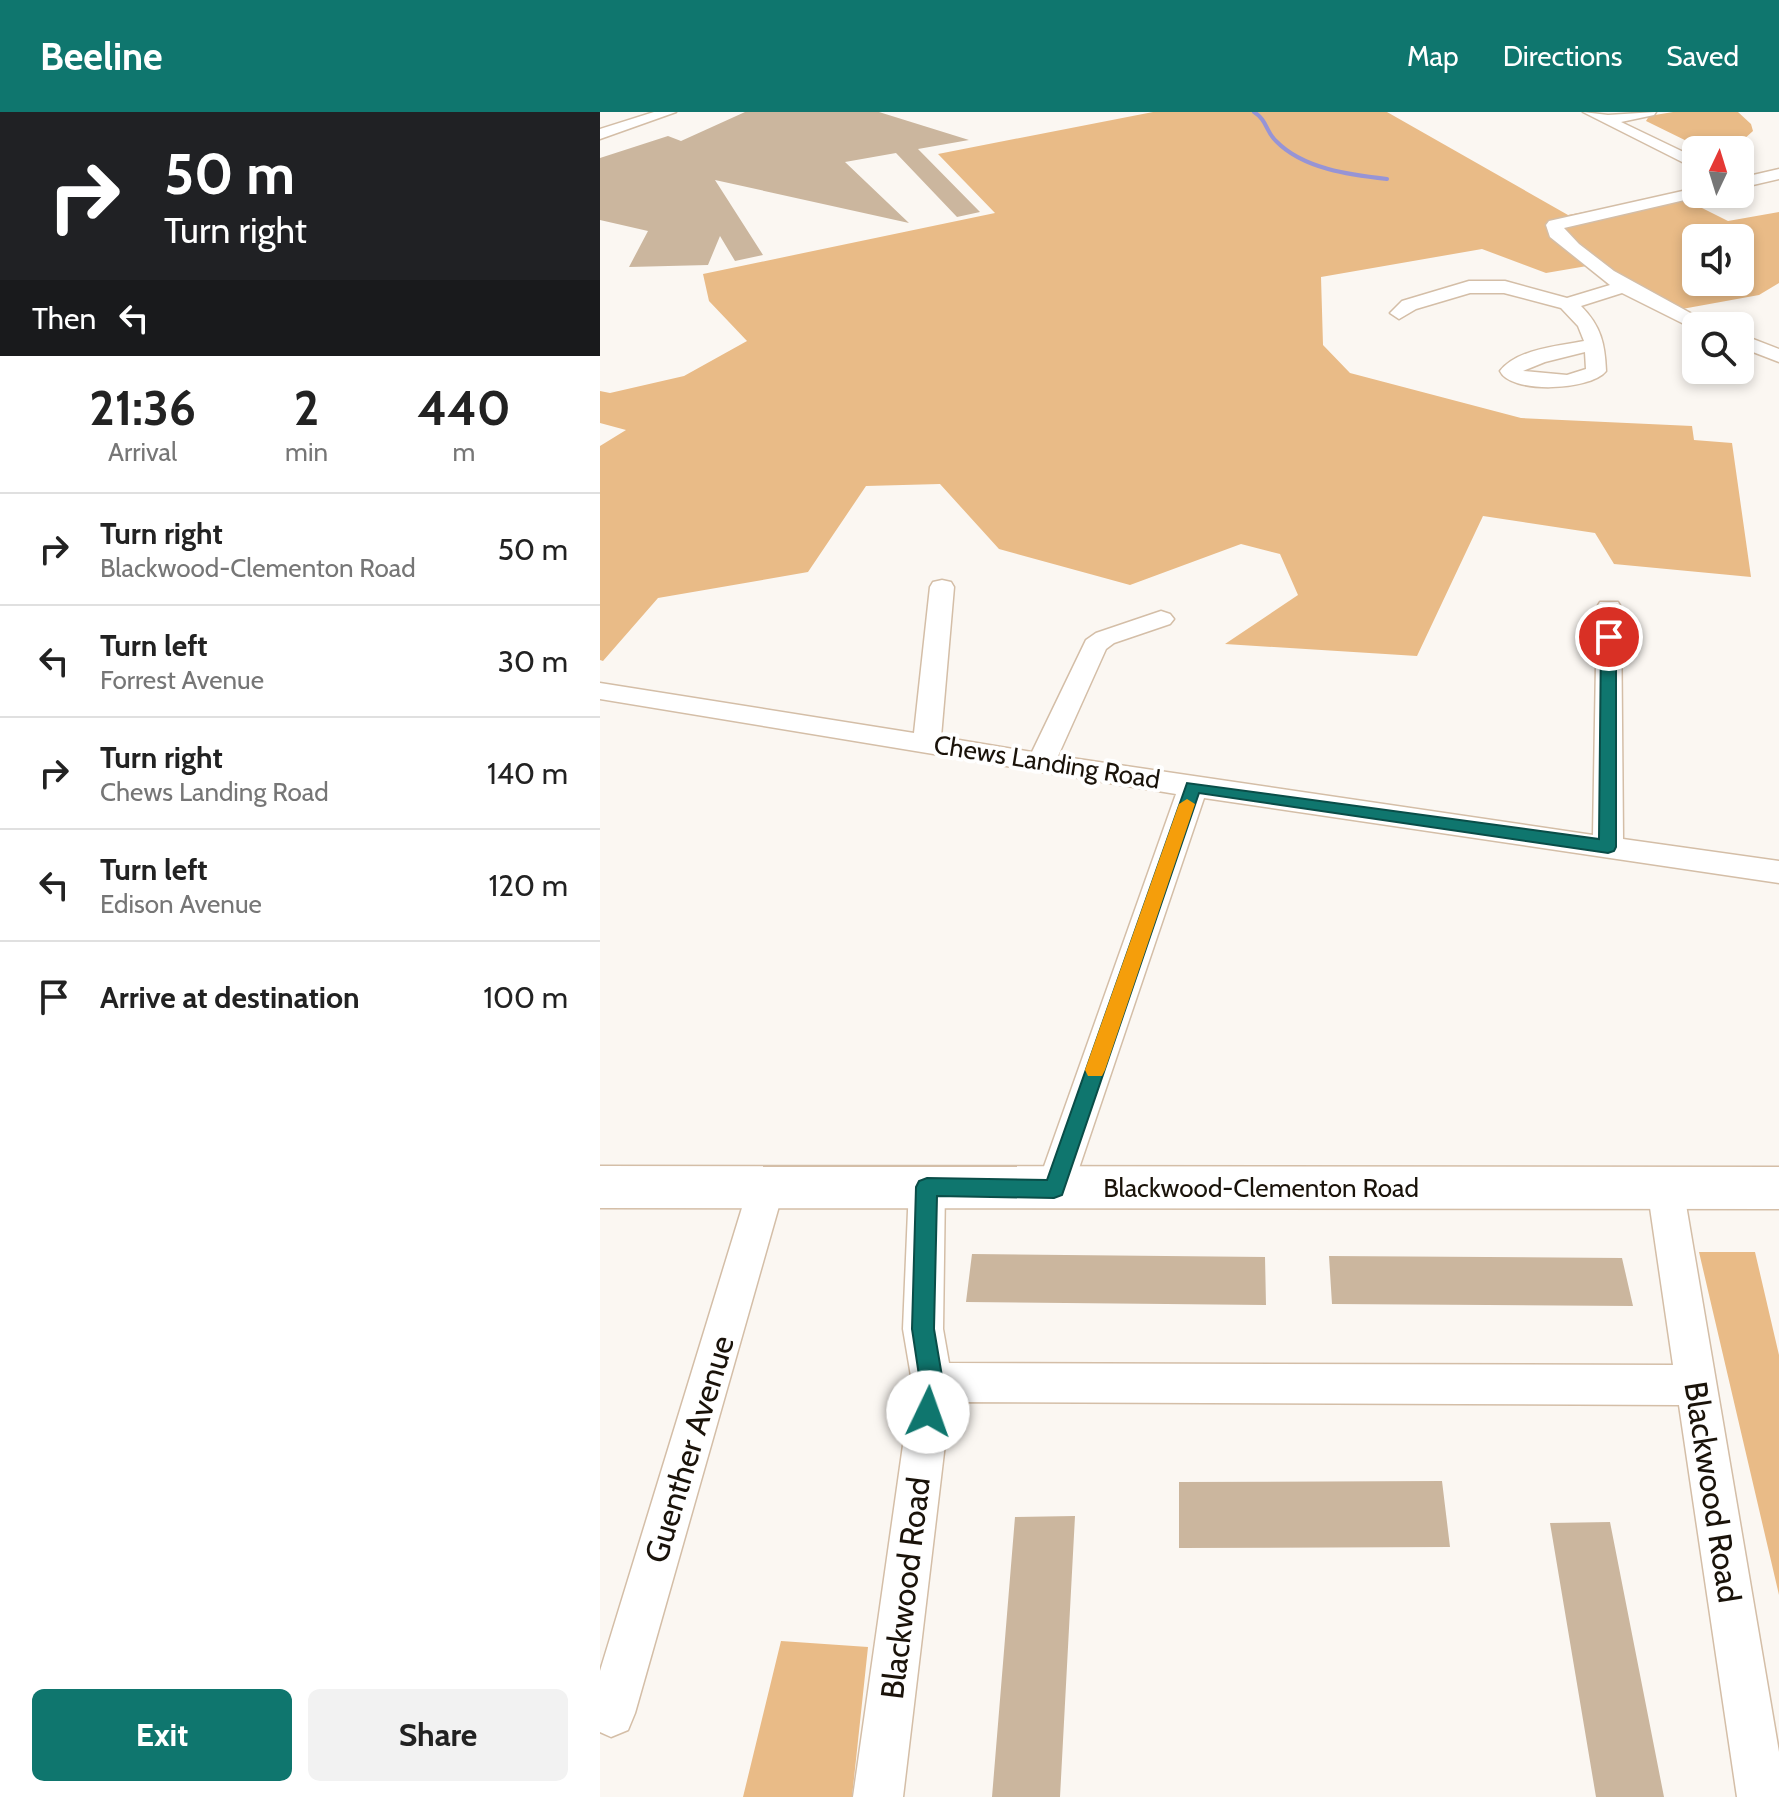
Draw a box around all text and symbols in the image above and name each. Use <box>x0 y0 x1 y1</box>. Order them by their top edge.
text: Beeline <box>40 33 163 80</box>
text: Map <box>1407 39 1459 73</box>
text: Directions <box>1503 39 1622 73</box>
text: Saved <box>1666 39 1739 73</box>
north arrow <box>1682 136 1754 208</box>
map controls <box>1682 136 1754 384</box>
text: 50 m <box>164 140 295 208</box>
icon: right <box>32 144 136 248</box>
text: Turn right <box>164 208 307 252</box>
button: sound <box>1682 224 1754 296</box>
icon: left <box>112 296 156 340</box>
text: Then <box>32 300 96 337</box>
button: search <box>1682 312 1754 384</box>
text: 21:36 <box>89 379 196 437</box>
text: 2 <box>294 379 319 437</box>
text: 440 <box>417 379 511 437</box>
text: Arrival <box>108 436 177 468</box>
text: min <box>285 436 328 468</box>
text: m <box>453 436 475 468</box>
text: Turn right <box>100 515 223 552</box>
icon: right <box>32 527 76 571</box>
text: 50 m <box>498 531 568 568</box>
text: Blackwood-Clementon Road <box>100 552 416 584</box>
pin <box>1575 603 1643 671</box>
icon: arrive <box>1587 615 1631 659</box>
text: Turn left <box>100 627 208 664</box>
icon: left <box>32 639 76 683</box>
text: 30 m <box>498 643 568 680</box>
text: Forrest Avenue <box>100 664 264 696</box>
street label: Chews Landing Road <box>932 728 1162 796</box>
text: Turn right <box>100 739 223 776</box>
icon: right <box>32 751 76 795</box>
text: 140 m <box>487 755 568 792</box>
text: Chews Landing Road <box>100 776 329 808</box>
text: Turn left <box>100 851 208 888</box>
icon: left <box>32 863 76 907</box>
text: 120 m <box>488 867 568 904</box>
text: Edison Avenue <box>100 888 262 920</box>
icon: arrive <box>32 975 76 1019</box>
text: Arrive at destination <box>100 979 360 1016</box>
text: 100 m <box>483 979 568 1016</box>
street label: Blackwood-Clementon Road <box>1103 1172 1419 1204</box>
street label: Guenther Avenue <box>636 1331 742 1567</box>
position arrow <box>886 1370 970 1454</box>
street label: Blackwood Road <box>1676 1379 1750 1605</box>
street label: Blackwood Road <box>872 1475 938 1701</box>
button: Exit <box>32 1689 292 1781</box>
button: Share <box>308 1689 568 1781</box>

